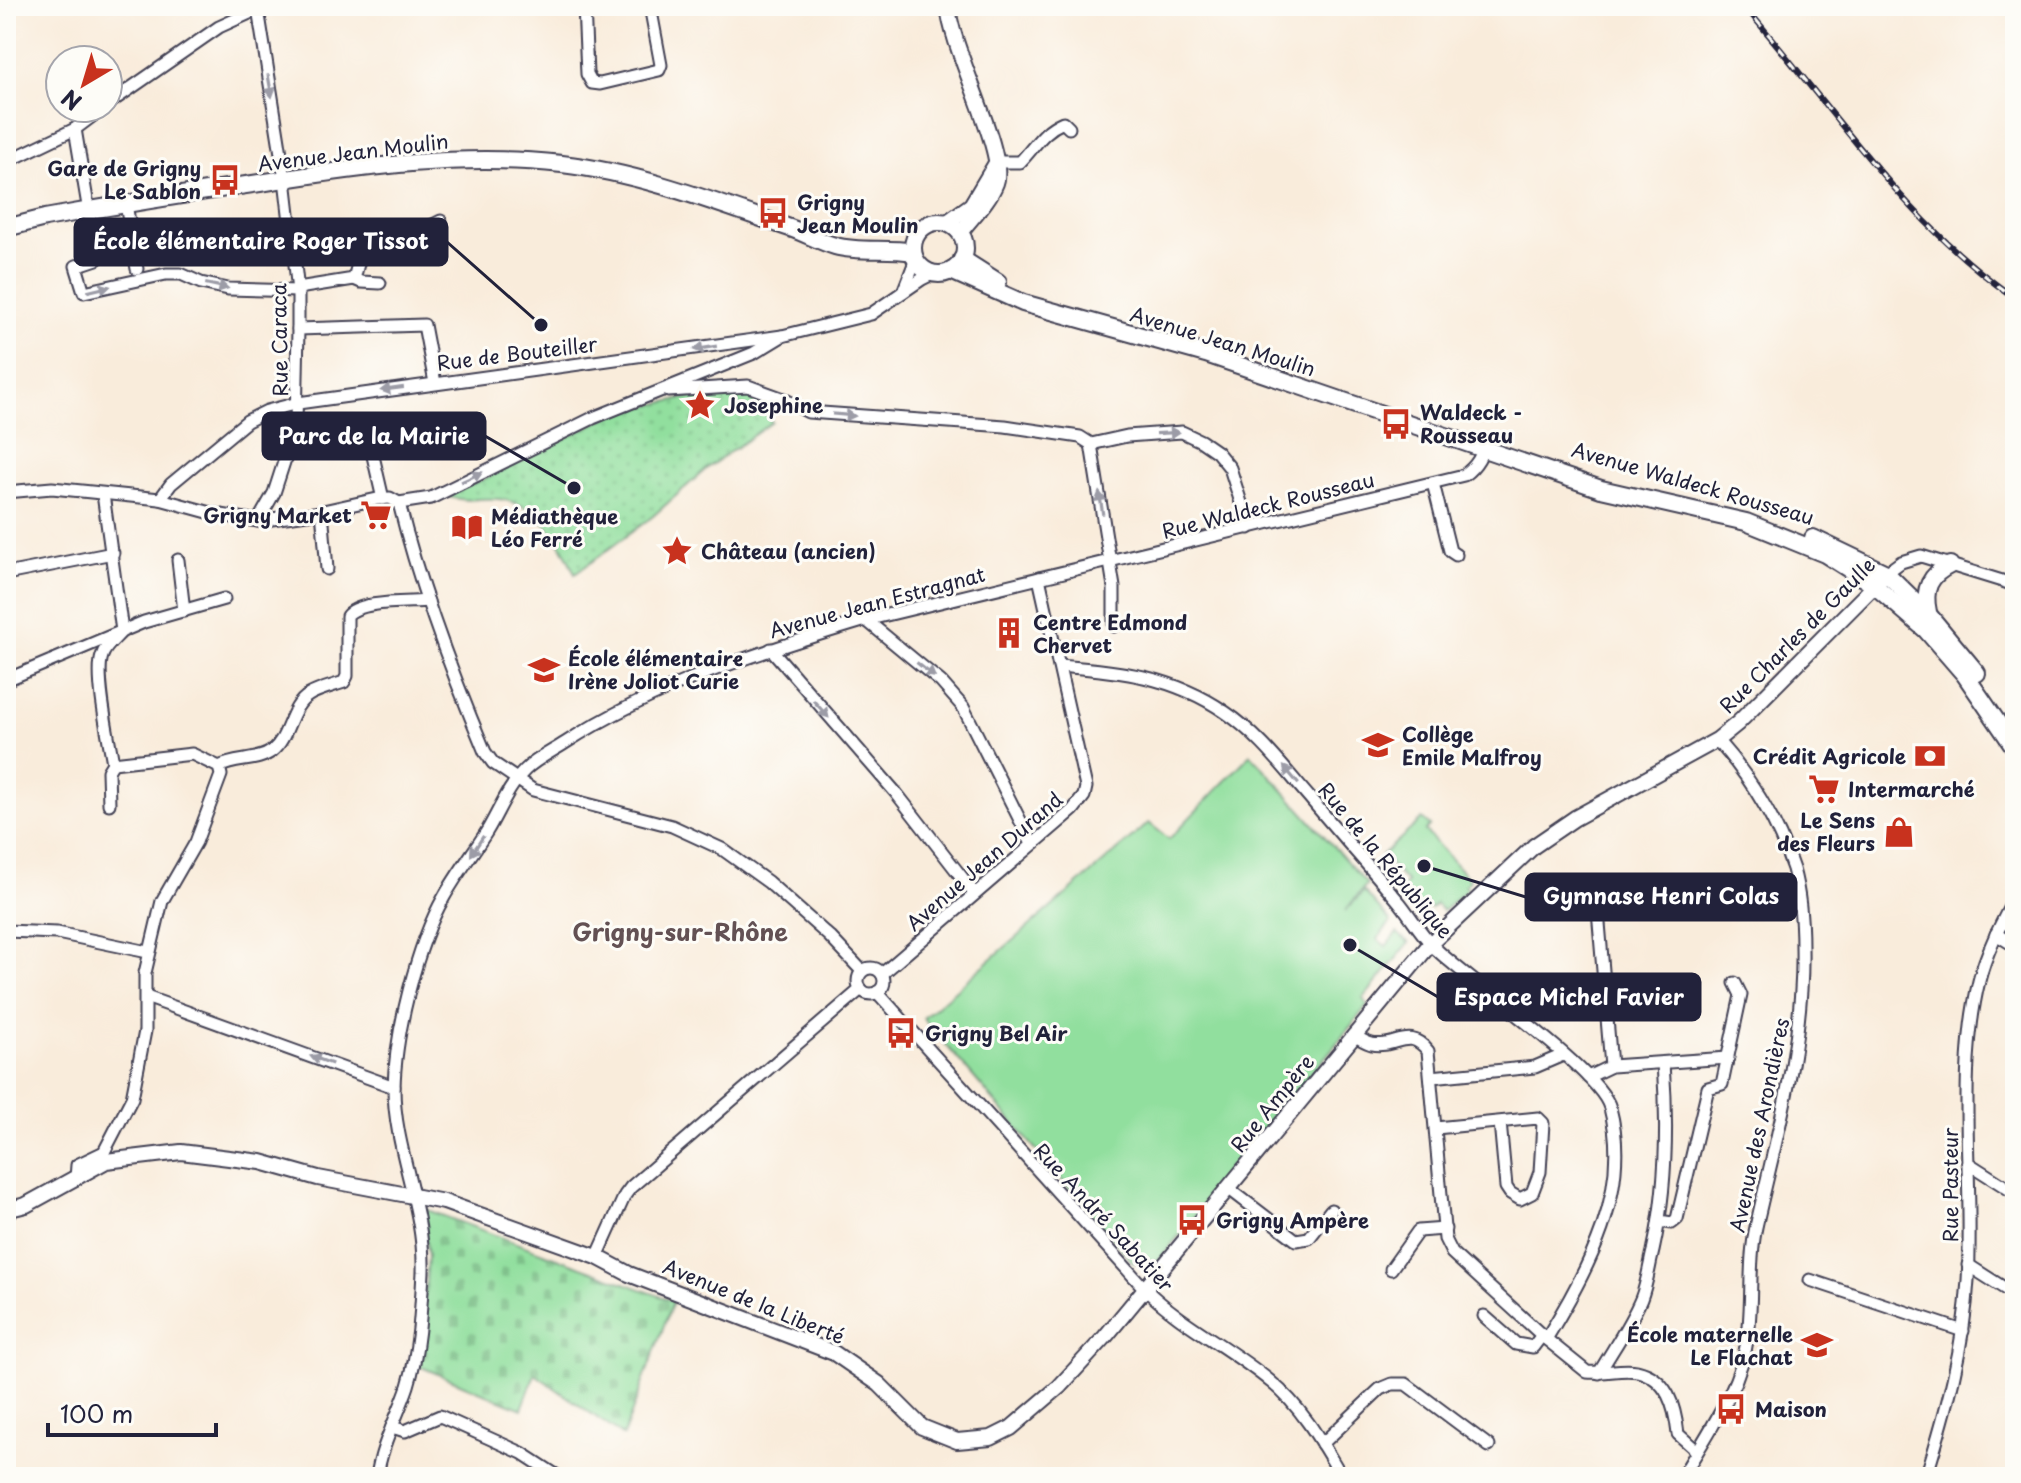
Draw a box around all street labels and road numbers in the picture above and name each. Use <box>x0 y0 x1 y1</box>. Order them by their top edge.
street label: Avenue Jean Moulin <box>256 125 450 179</box>
street label: Rue Caraca <box>263 283 295 397</box>
street label: Avenue Jean Moulin <box>1127 299 1319 383</box>
street label: Rue de Bouteiller <box>435 328 600 378</box>
street label: Avenue Waldeck Rousseau <box>1568 434 1818 532</box>
street label: Rue Waldeck Rousseau <box>1159 464 1377 546</box>
street label: Rue Charles de Gaulle <box>1712 550 1882 720</box>
street label: Avenue Jean Estragnat <box>766 559 988 645</box>
street label: Rue de la République <box>1312 775 1460 945</box>
street label: Avenue Jean Durand <box>899 784 1069 938</box>
street label: Avenue des Arondières <box>1722 1015 1796 1235</box>
street label: Rue Ampère <box>1223 1048 1321 1158</box>
street label: Rue Pasteur <box>1935 1127 1965 1242</box>
street label: Rue André Sabatier <box>1027 1136 1182 1299</box>
street label: Avenue de la Liberté <box>659 1251 849 1351</box>

